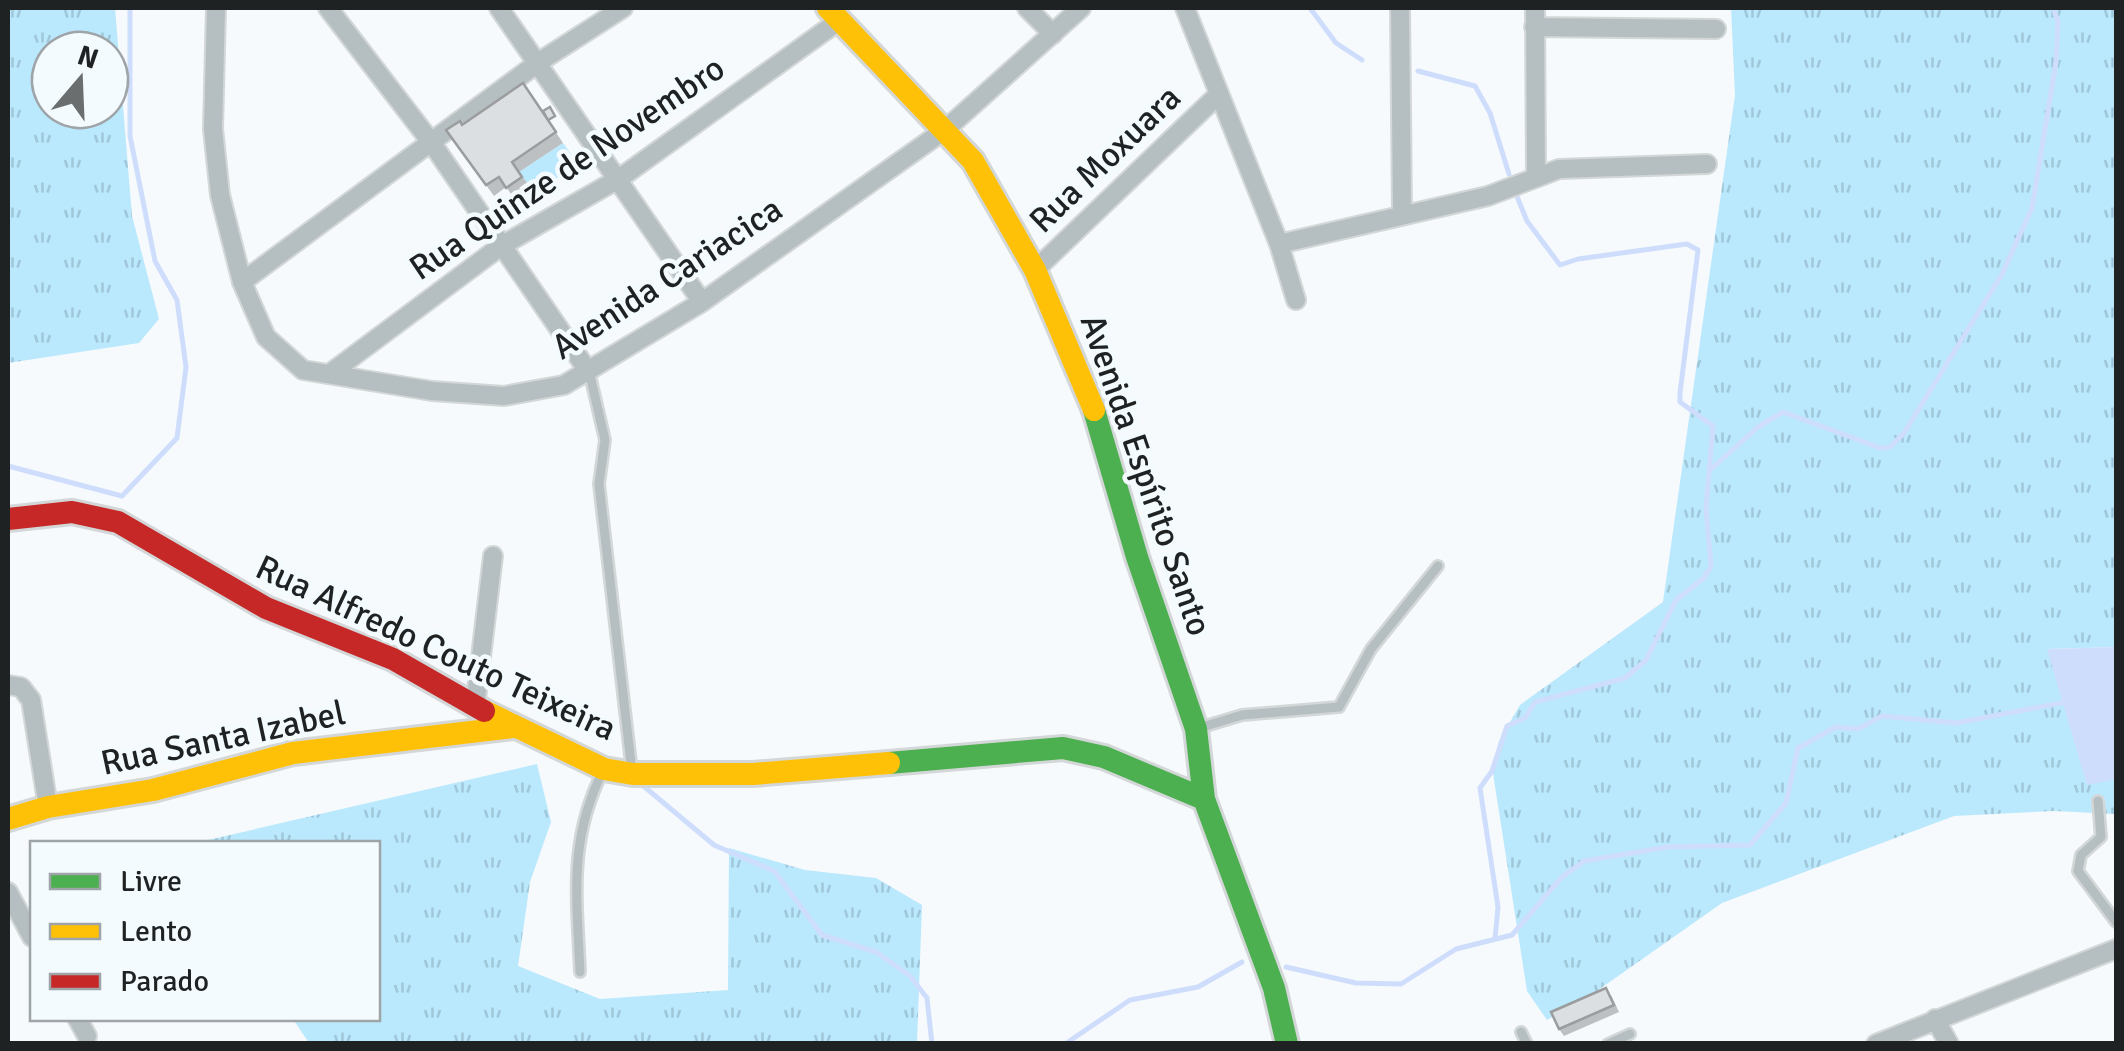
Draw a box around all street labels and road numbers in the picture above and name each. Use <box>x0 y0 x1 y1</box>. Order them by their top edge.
street label: Rua Quinze de Novembro <box>401 47 733 289</box>
street label: Rua Moxuara <box>1020 76 1190 242</box>
street label: Avenida Cariacica <box>544 187 790 369</box>
street label: Avenida Espírito Santo <box>1071 309 1221 641</box>
street label: Rua Alfredo Couto Teixeira <box>249 546 623 750</box>
street label: Rua Santa Izabel <box>97 691 349 785</box>

